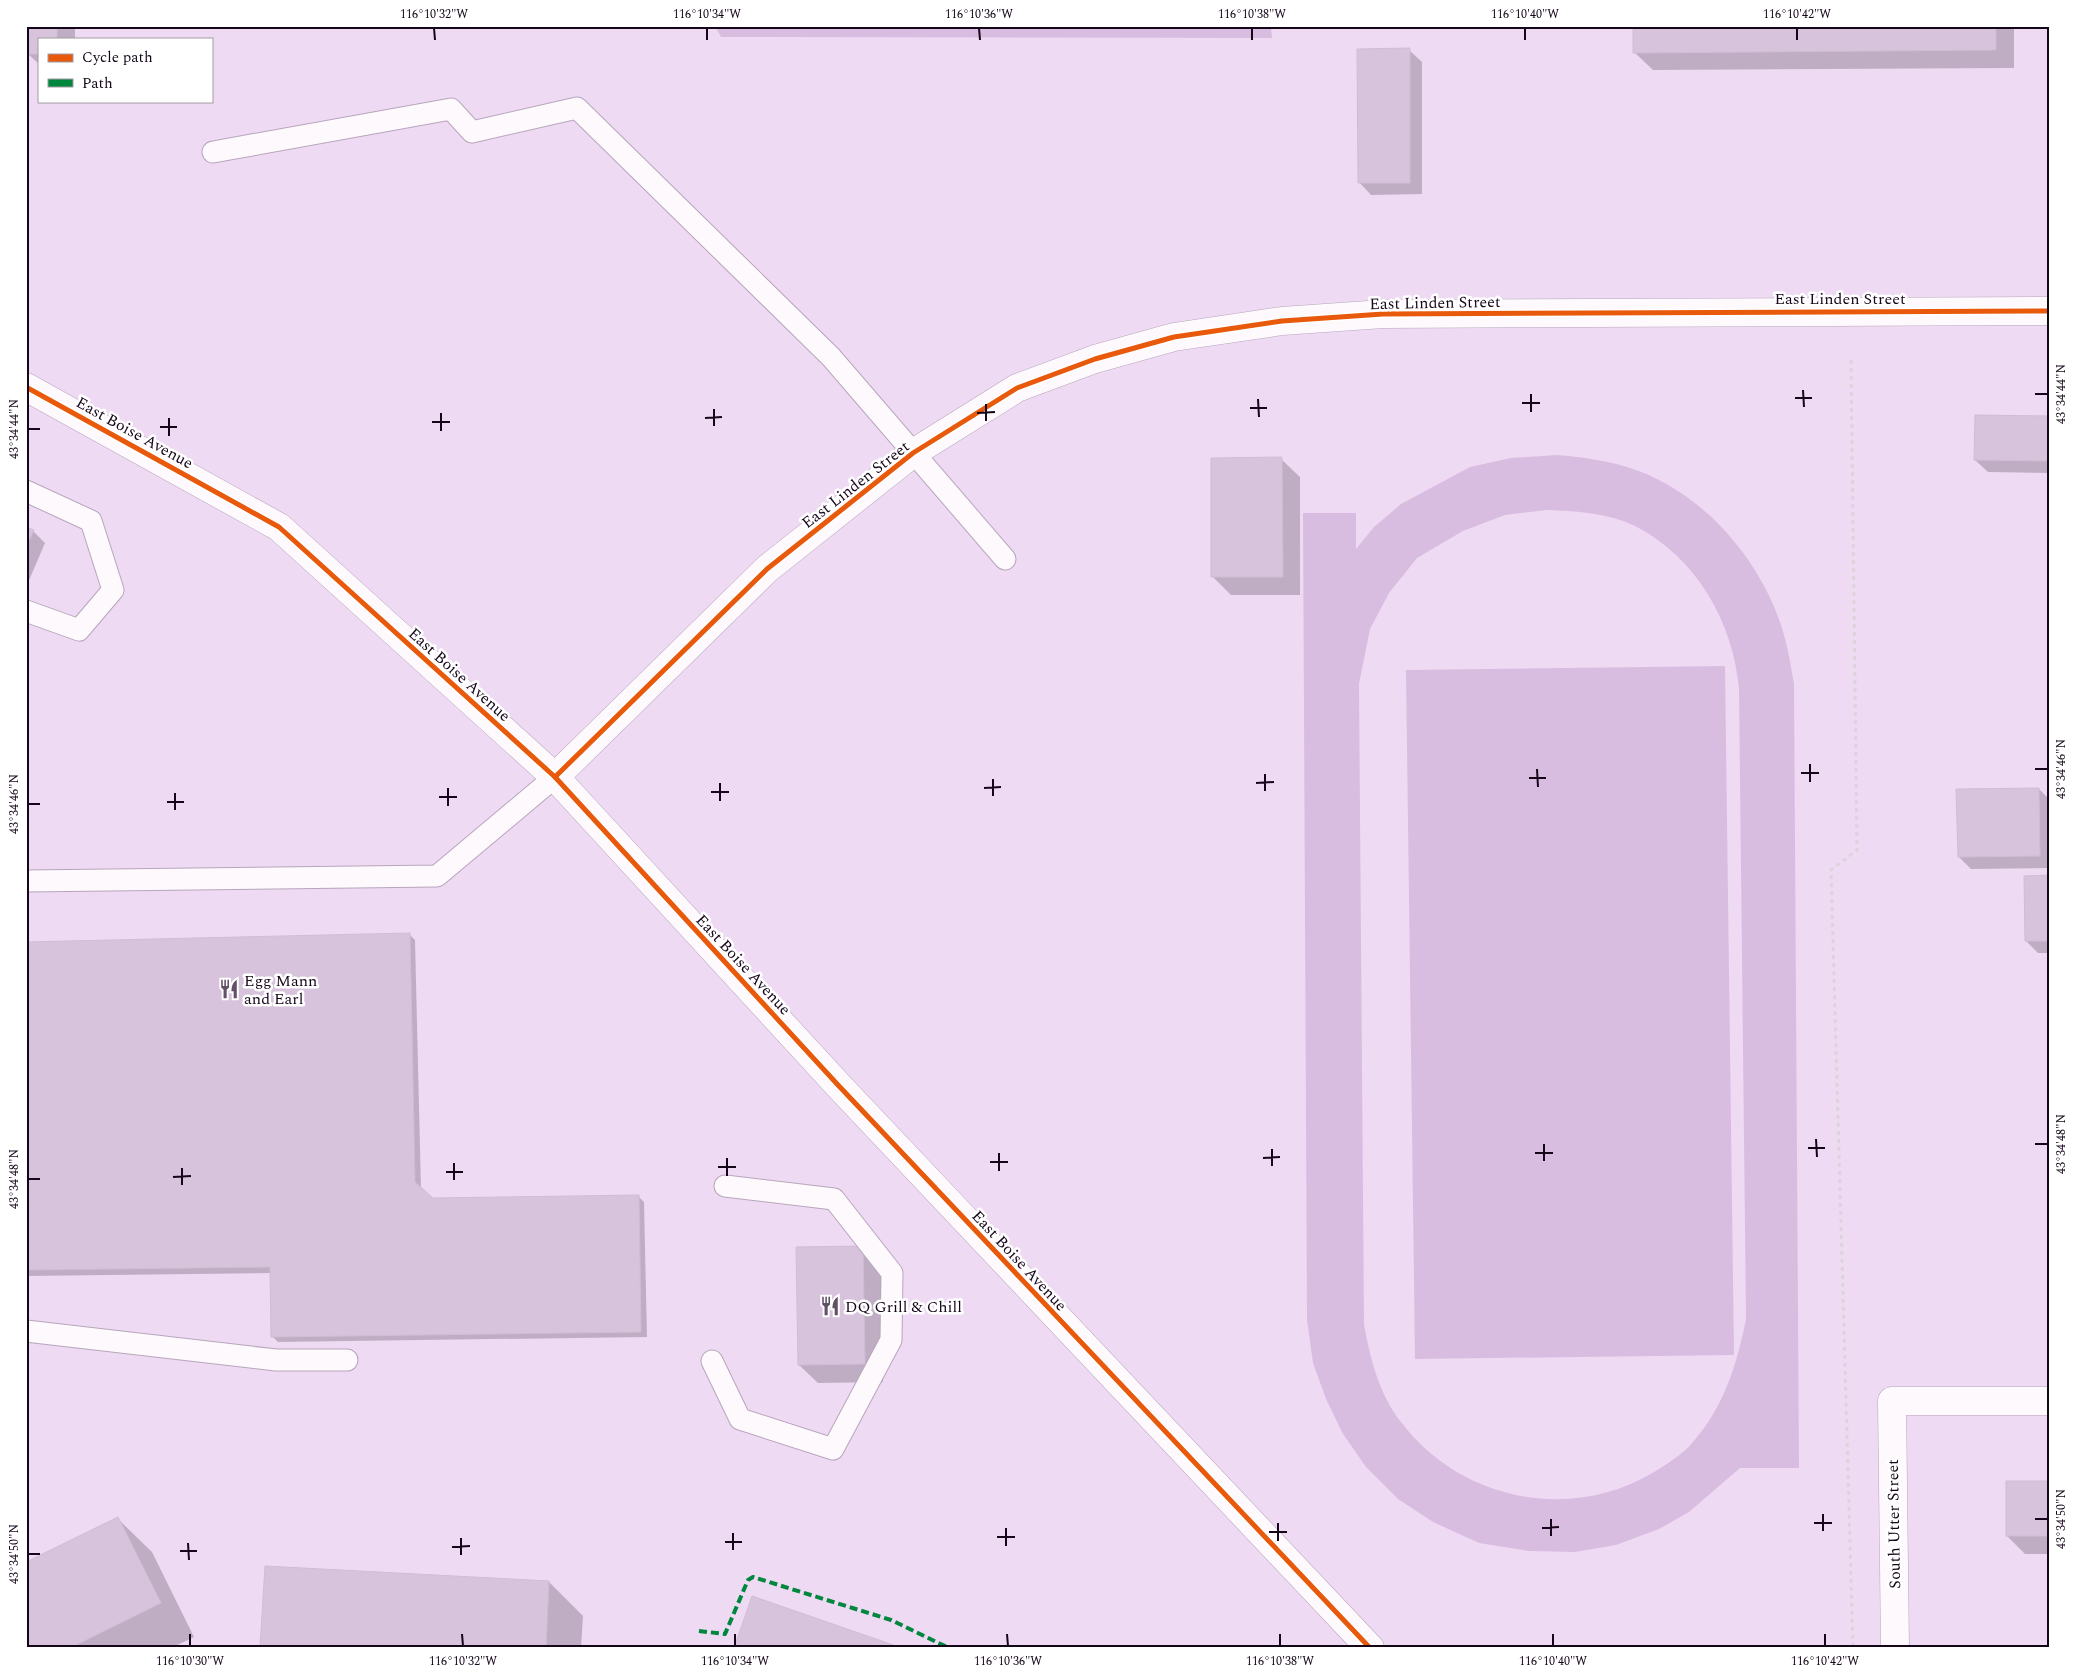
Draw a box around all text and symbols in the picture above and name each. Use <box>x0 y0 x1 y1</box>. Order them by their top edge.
text: 116°10'32"W <box>400 5 468 24</box>
text: 116°10'34"W <box>673 5 741 24</box>
text: 116°10'36"W <box>945 5 1013 24</box>
text: 116°10'38"W <box>1218 5 1286 24</box>
text: 116°10'40"W <box>1491 5 1559 24</box>
text: 116°10'42"W <box>1763 5 1831 24</box>
legend <box>38 38 212 102</box>
text: Cycle path <box>82 46 153 69</box>
text: Path <box>82 72 113 95</box>
street label: East Linden Street <box>1774 287 1906 311</box>
street label: East Linden Street <box>1369 290 1501 316</box>
text: 43°34'44"N <box>2052 364 2071 424</box>
street label: East Boise Avenue <box>72 391 197 475</box>
text: 43°34'44"N <box>5 399 24 459</box>
street label: East Linden Street <box>797 435 915 535</box>
street label: East Boise Avenue <box>403 622 516 727</box>
text: 43°34'46"N <box>2052 739 2071 799</box>
text: 43°34'46"N <box>5 774 24 834</box>
street label: East Boise Avenue <box>690 909 797 1021</box>
place label: Egg Mann and Earl <box>244 969 317 1011</box>
restaurant icon: Egg Mann and Earl <box>218 978 240 1000</box>
text: 43°34'48"N <box>2052 1114 2071 1174</box>
text: 43°34'48"N <box>5 1149 24 1209</box>
street label: East Boise Avenue <box>966 1205 1073 1317</box>
restaurant icon: DQ Grill & Chill <box>819 1295 841 1317</box>
place label: DQ Grill & Chill <box>845 1295 962 1319</box>
street label: South Utter Street <box>1881 1459 1907 1589</box>
text: 43°34'50"N <box>2052 1489 2071 1549</box>
text: 43°34'50"N <box>5 1524 24 1584</box>
text: 116°10'30"W <box>156 1652 224 1671</box>
text: 116°10'32"W <box>429 1652 497 1671</box>
text: 116°10'34"W <box>701 1652 769 1671</box>
text: 116°10'36"W <box>974 1652 1042 1671</box>
text: 116°10'38"W <box>1246 1652 1314 1671</box>
text: 116°10'40"W <box>1519 1652 1587 1671</box>
text: 116°10'42"W <box>1791 1652 1859 1671</box>

